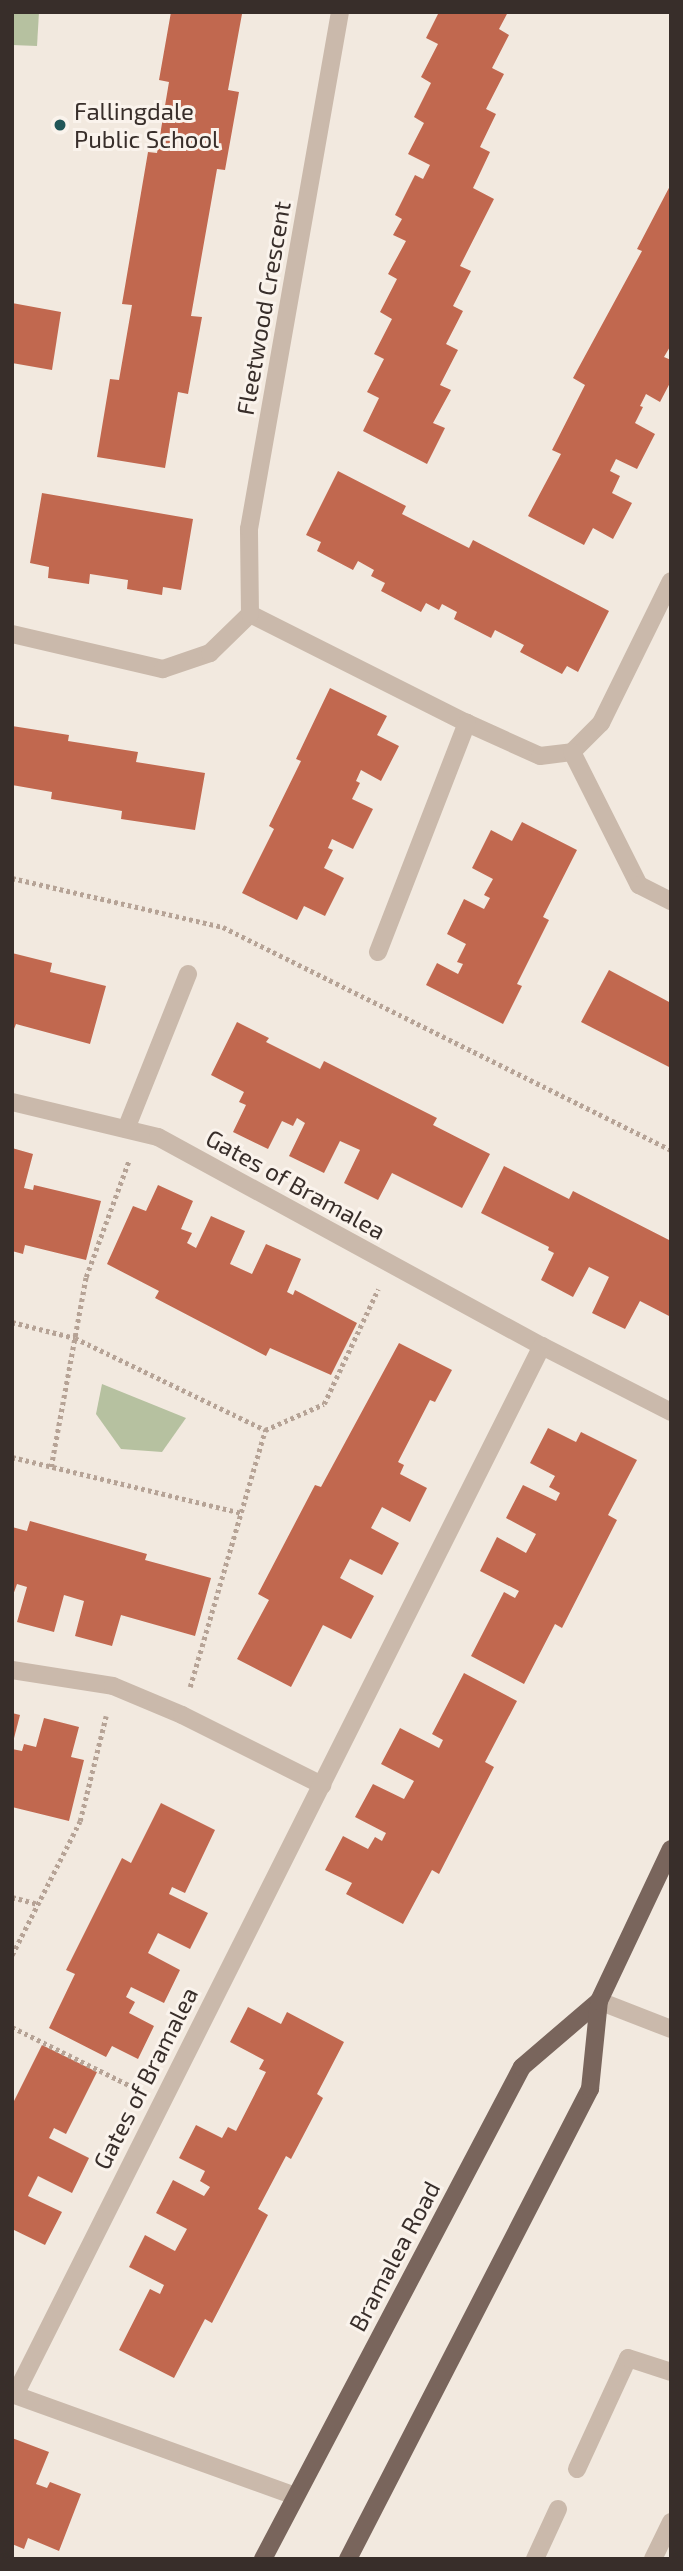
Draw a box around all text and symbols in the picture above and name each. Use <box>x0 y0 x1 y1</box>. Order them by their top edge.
place label: Fallingdale Public School <box>74 97 219 153</box>
marker: Fallingdale Public School <box>52 117 68 133</box>
street label: Fleetwood Crescent <box>230 199 296 417</box>
street label: Gates of Bramalea <box>201 1123 391 1245</box>
street label: Gates of Bramalea <box>87 1982 203 2174</box>
street label: Bramalea Road <box>342 2176 446 2336</box>

